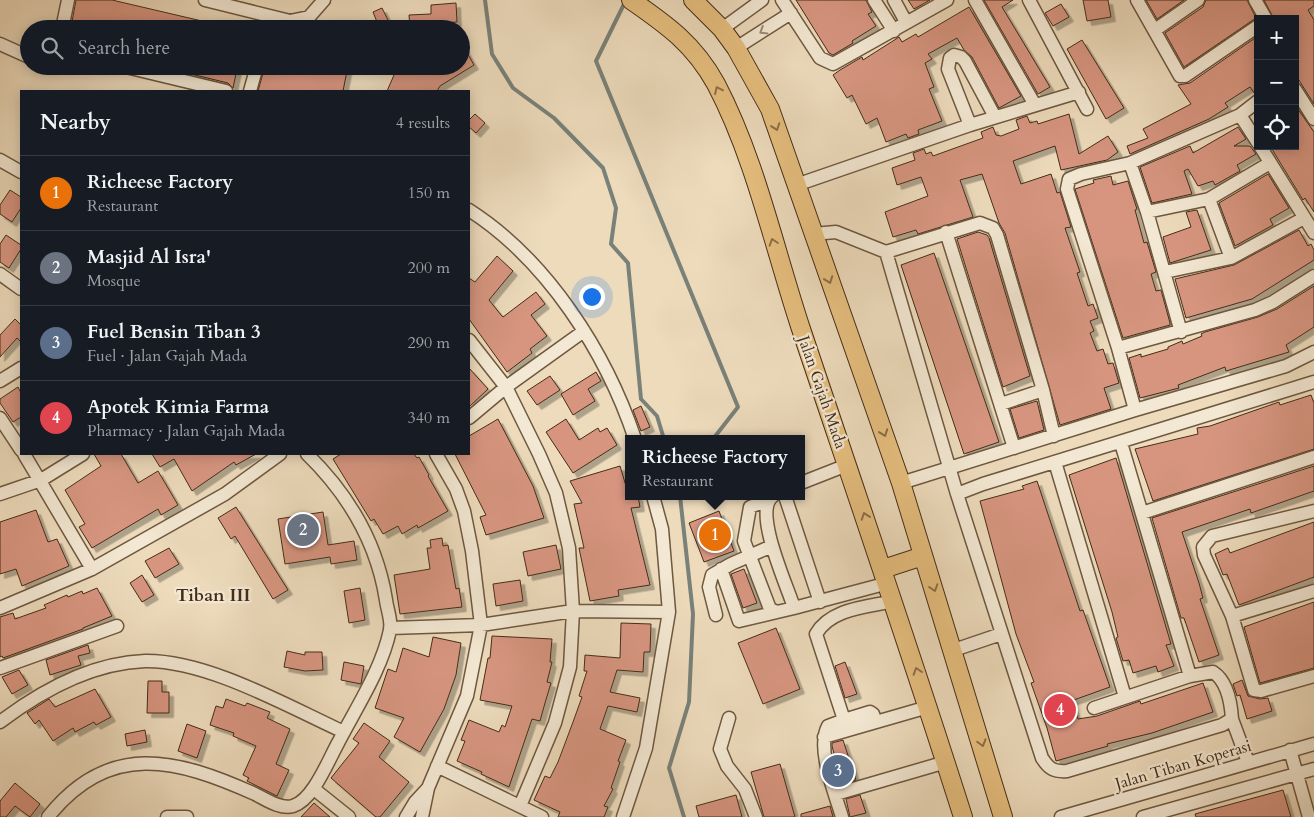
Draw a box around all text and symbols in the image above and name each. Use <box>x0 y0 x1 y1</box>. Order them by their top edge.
map controls <box>1254 15 1299 150</box>
button: + <box>1254 15 1299 60</box>
search box <box>20 20 470 75</box>
one-way arrow <box>760 24 769 34</box>
icon: search <box>38 34 66 62</box>
text: Search here <box>78 35 170 61</box>
button: − <box>1254 60 1299 105</box>
one-way arrow <box>714 86 724 95</box>
button: locate <box>1254 105 1299 150</box>
text: Nearby <box>40 108 111 137</box>
text: 4 results <box>396 112 450 134</box>
one-way arrow <box>770 122 780 131</box>
text: Richeese Factory <box>87 169 233 195</box>
text: 1 <box>52 182 60 204</box>
text: 150 m <box>408 182 450 204</box>
text: Restaurant <box>87 195 158 217</box>
one-way arrow <box>769 239 779 247</box>
text: Masjid Al Isra' <box>87 244 211 270</box>
text: 2 <box>52 257 60 279</box>
text: 200 m <box>408 257 450 279</box>
text: Mosque <box>87 270 141 292</box>
one-way arrow <box>823 275 833 284</box>
your location <box>579 284 605 310</box>
text: Fuel Bensin Tiban 3 <box>87 319 261 345</box>
street label: Jalan Gajah Mada <box>792 331 852 452</box>
text: 3 <box>52 332 60 354</box>
text: 290 m <box>408 332 450 354</box>
text: Fuel · Jalan Gajah Mada <box>87 345 247 367</box>
text: Apotek Kimia Farma <box>87 394 269 420</box>
text: 4 <box>52 407 60 429</box>
text: 340 m <box>408 407 450 429</box>
text: Pharmacy · Jalan Gajah Mada <box>87 420 285 442</box>
one-way arrow <box>878 428 888 437</box>
popup <box>625 435 805 500</box>
text: Richeese Factory <box>642 444 788 470</box>
text: Restaurant <box>642 470 713 492</box>
pin: 2 <box>287 511 319 549</box>
one-way arrow <box>861 513 871 521</box>
pin: 1 <box>699 516 731 554</box>
district label: Tiban III <box>176 583 250 608</box>
one-way arrow <box>928 583 938 591</box>
one-way arrow <box>912 667 922 675</box>
pin: 4 <box>1044 691 1076 729</box>
street label: Jalan Tiban Koperasi <box>1111 735 1254 795</box>
one-way arrow <box>976 739 986 747</box>
pin: 3 <box>822 752 854 790</box>

